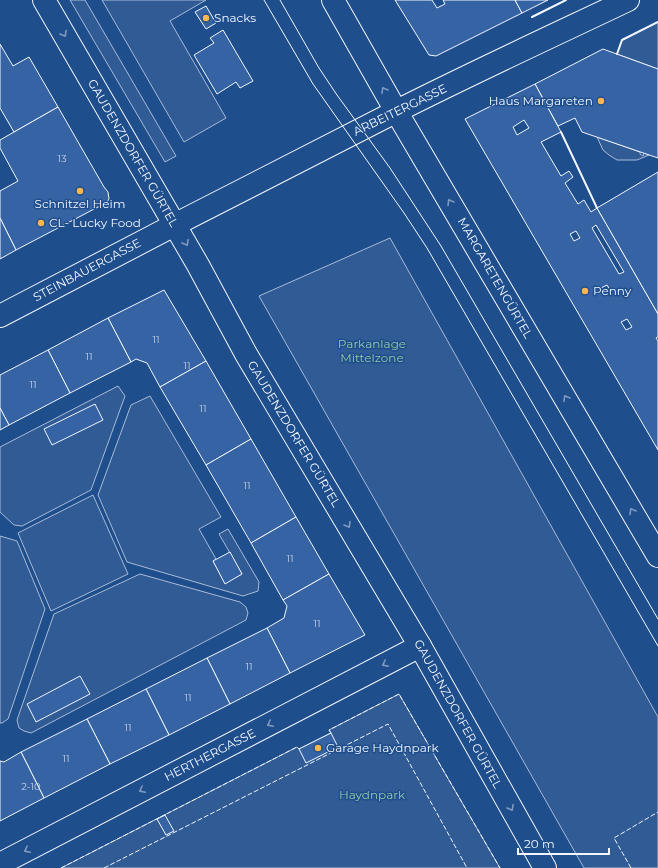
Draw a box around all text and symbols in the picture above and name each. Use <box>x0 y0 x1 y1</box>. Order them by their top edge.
place label: Snacks <box>214 10 256 25</box>
marker: Snacks <box>201 13 211 23</box>
one-way arrow <box>59 30 66 37</box>
street label: GAUDENZDORFER GÜRTEL <box>85 76 182 229</box>
street label: ARBEITERGASSE <box>351 80 449 139</box>
one-way arrow <box>382 87 389 94</box>
place label: Haus Margareten <box>489 93 593 108</box>
marker: Haus Margareten <box>596 96 606 106</box>
house number: 13 <box>57 152 67 165</box>
marker: Schnitzel Heim <box>75 186 85 196</box>
place label: Schnitzel Heim <box>35 196 125 211</box>
one-way arrow <box>447 199 455 206</box>
place label: CL- Lucky Food <box>49 215 141 230</box>
street label: MARGARETENGÜRTEL <box>455 215 536 341</box>
marker: CL- Lucky Food <box>36 218 46 228</box>
street label: STEINBAUERGASSE <box>30 235 143 304</box>
one-way arrow <box>181 239 188 246</box>
place label: Penny <box>593 283 632 298</box>
marker: Penny <box>580 286 590 296</box>
house number: 11 <box>152 333 160 346</box>
park label: Parkanlage Mittelzone <box>338 336 406 365</box>
house number: 11 <box>85 350 93 363</box>
street label: GAUDENZDORFER GÜRTEL <box>245 358 344 510</box>
house number: 11 <box>183 359 191 372</box>
house number: 11 <box>29 378 37 391</box>
one-way arrow <box>563 395 570 402</box>
house number: 11 <box>199 402 207 415</box>
house number: 11 <box>243 479 251 492</box>
one-way arrow <box>629 508 636 515</box>
one-way arrow <box>343 521 351 528</box>
house number: 11 <box>286 552 294 565</box>
house number: 11 <box>313 617 321 630</box>
street label: GAUDENZDORFER GÜRTEL <box>411 637 506 791</box>
one-way arrow <box>382 659 390 667</box>
house number: 11 <box>245 660 253 673</box>
house number: 11 <box>184 691 192 704</box>
one-way arrow <box>267 719 274 727</box>
house number: 11 <box>124 721 132 734</box>
street label: HERTHERGASSE <box>162 725 258 784</box>
place label: Garage Haydnpark <box>326 740 439 755</box>
marker: Garage Haydnpark <box>313 743 323 753</box>
house number: 11 <box>62 752 70 765</box>
house number: 2-10 <box>21 780 41 793</box>
one-way arrow <box>139 786 146 793</box>
park label: Haydnpark <box>339 787 406 802</box>
one-way arrow <box>506 804 514 811</box>
scale bar <box>518 830 609 856</box>
text: 20 m <box>524 836 555 851</box>
one-way arrow <box>24 846 31 853</box>

